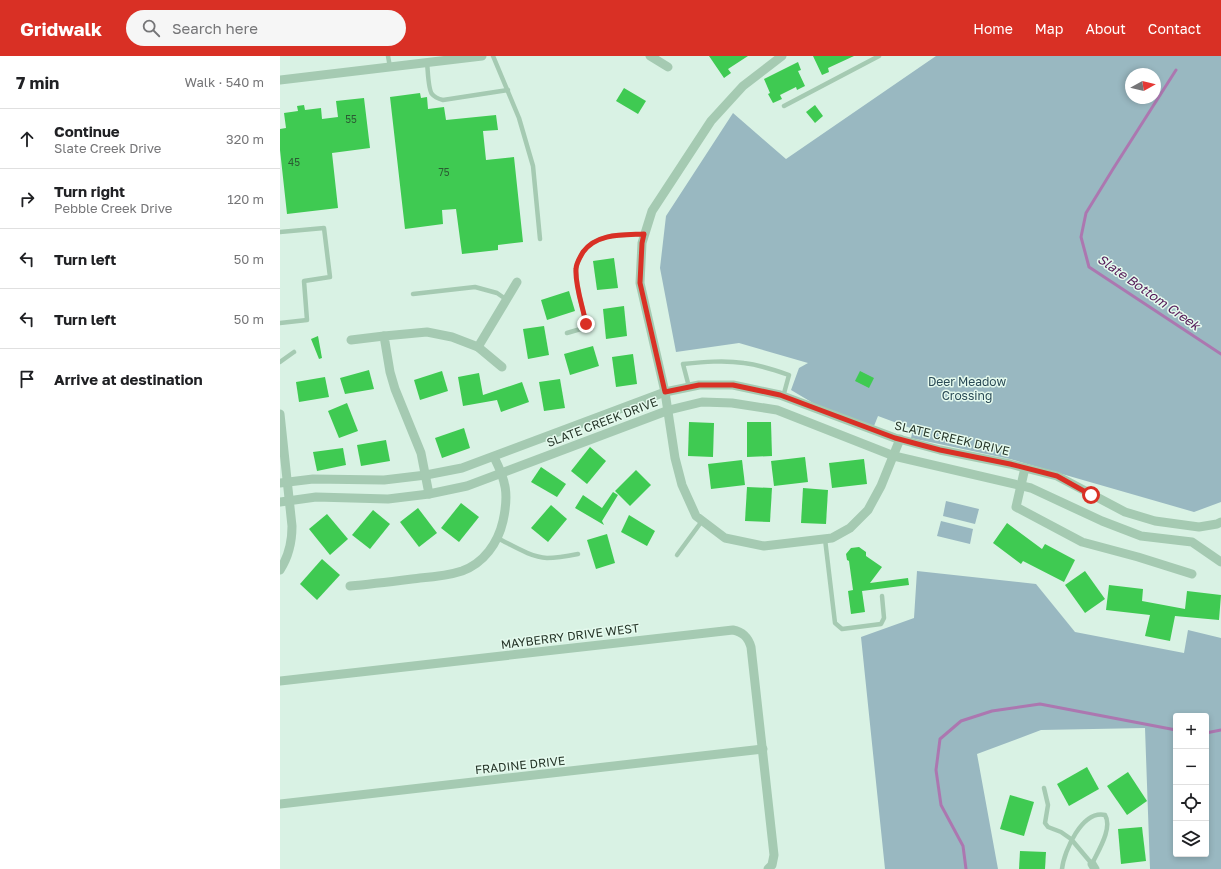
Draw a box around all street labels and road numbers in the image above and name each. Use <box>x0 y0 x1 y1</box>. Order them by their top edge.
street label: SLATE CREEK DRIVE <box>544 394 660 450</box>
street label: SLATE CREEK DRIVE <box>893 417 1011 459</box>
street label: MAYBERRY DRIVE WEST <box>500 620 641 652</box>
street label: FRADINE DRIVE <box>474 753 566 777</box>

